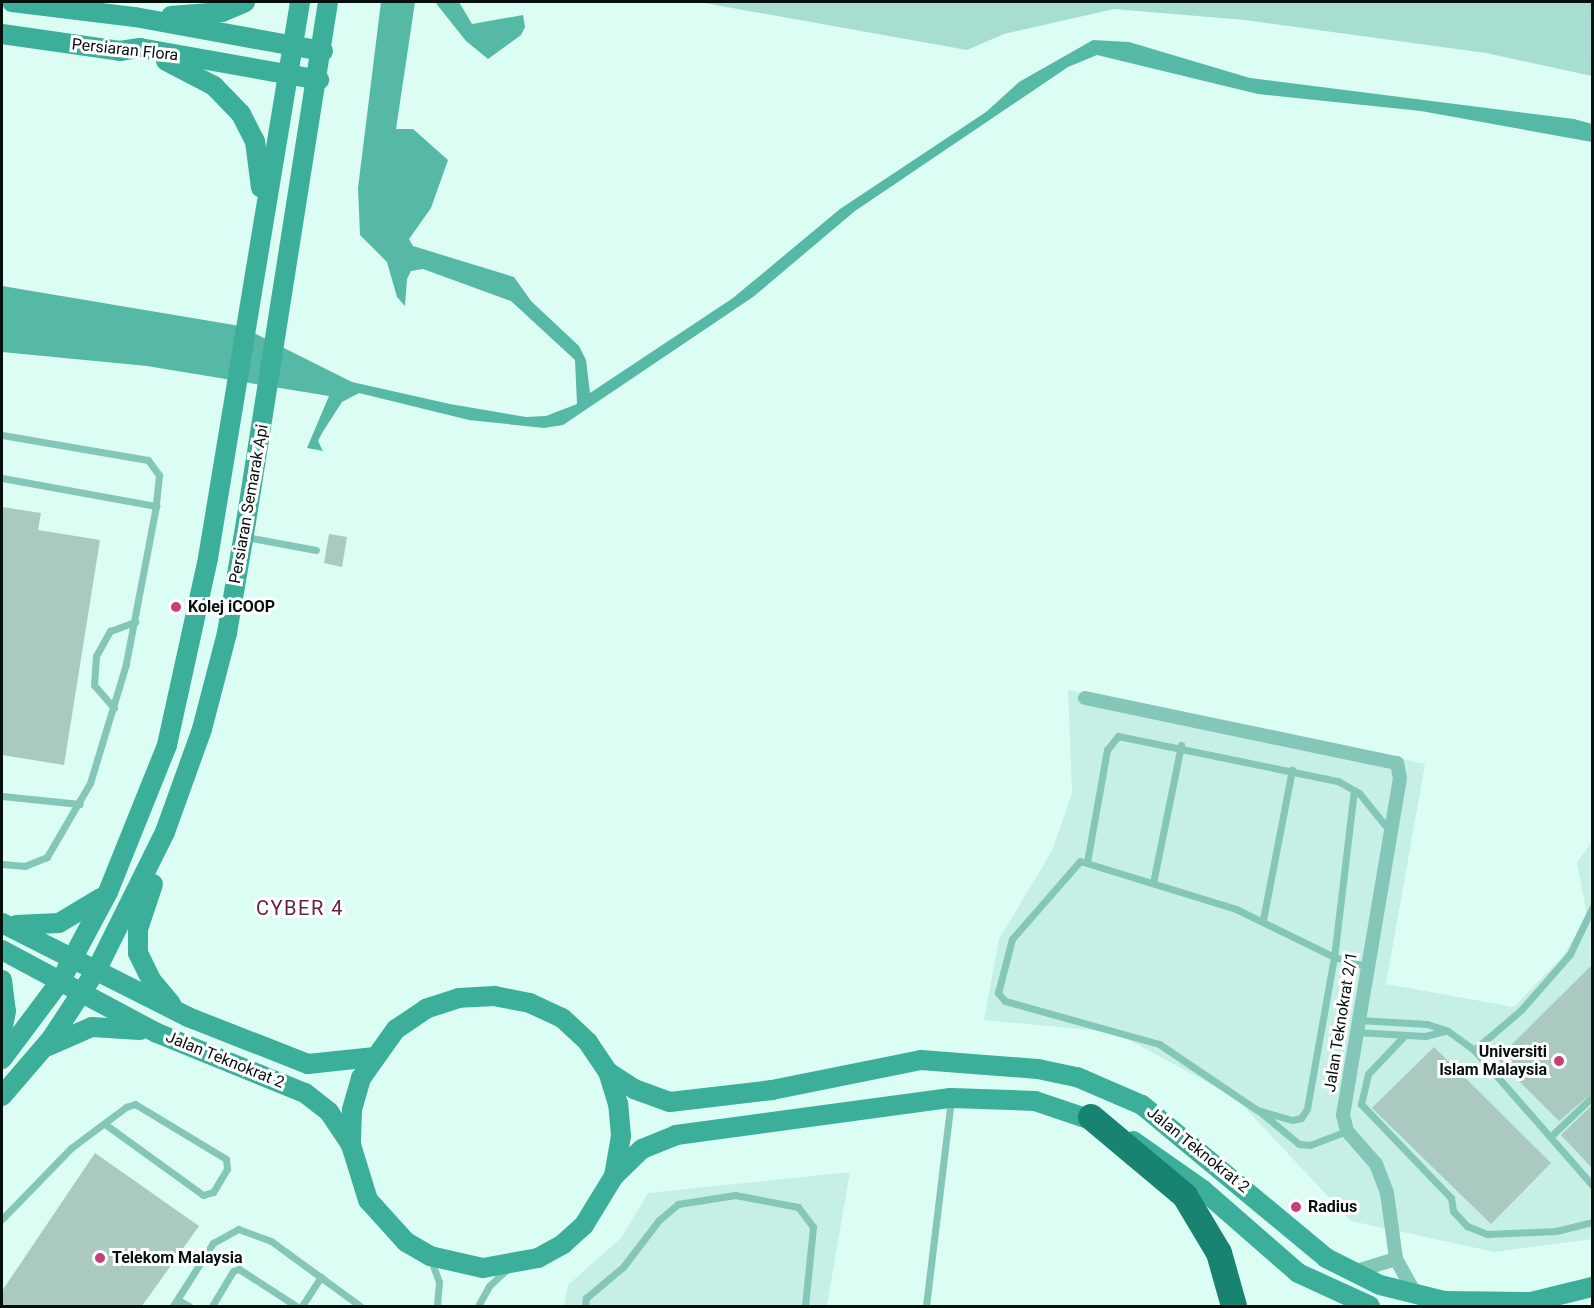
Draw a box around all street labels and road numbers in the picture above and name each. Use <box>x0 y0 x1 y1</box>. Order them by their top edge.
street label: Persiaran Flora <box>71 35 179 65</box>
street label: Persiaran Semarak Api <box>226 423 272 585</box>
street label: Jalan Teknokrat 2/1 <box>1320 950 1362 1094</box>
street label: Jalan Teknokrat 2 <box>163 1027 287 1093</box>
street label: Jalan Teknokrat 2 <box>1143 1103 1253 1197</box>

